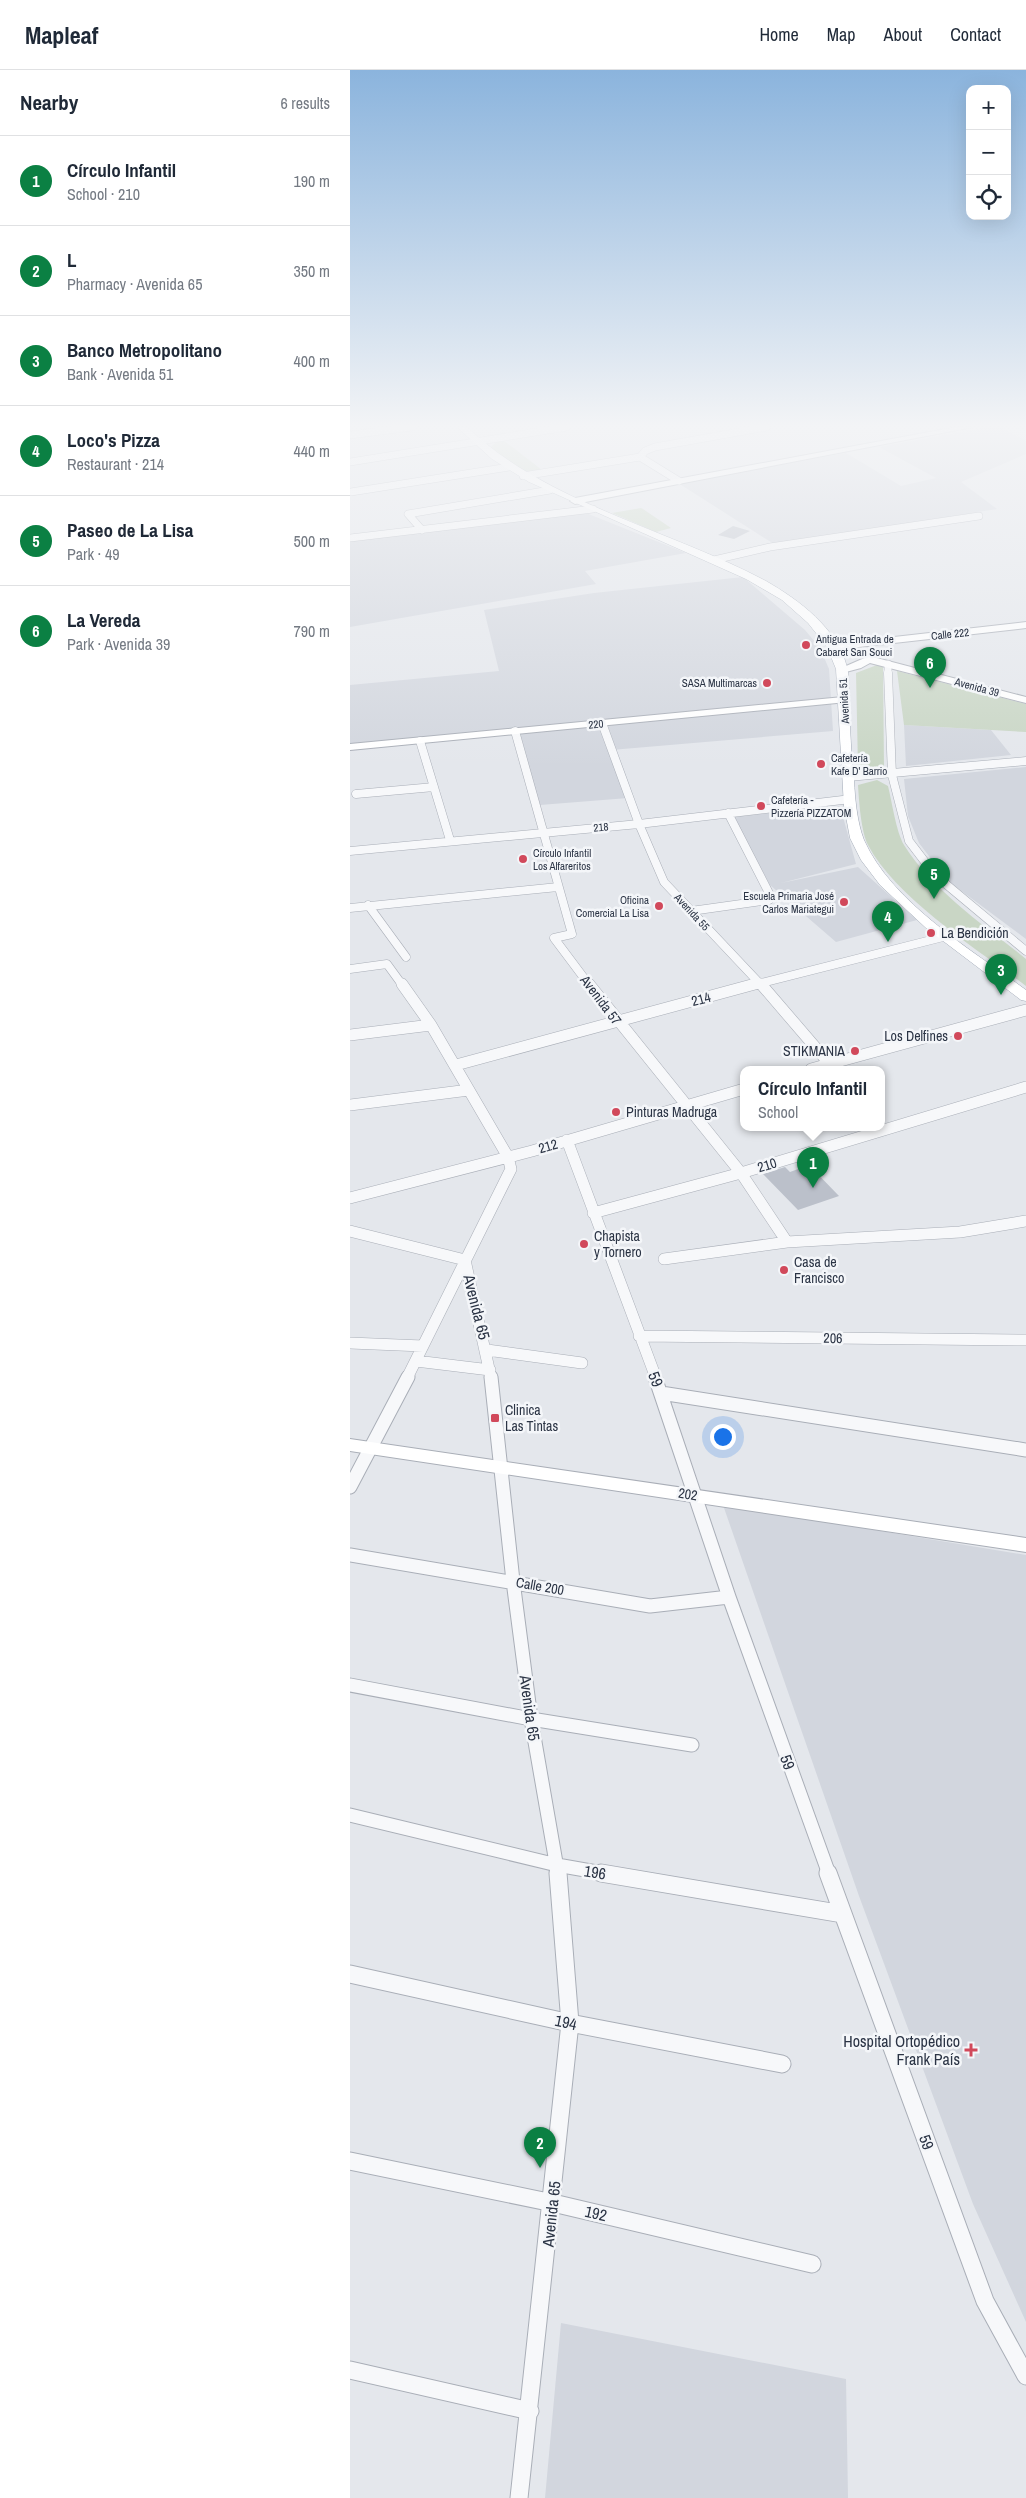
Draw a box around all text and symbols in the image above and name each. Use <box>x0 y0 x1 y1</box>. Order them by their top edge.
text: Mapleaf <box>25 19 98 51</box>
text: Home <box>759 22 799 47</box>
text: Map <box>827 22 856 47</box>
text: About <box>884 22 922 47</box>
text: Contact <box>950 22 1001 47</box>
map controls <box>966 85 1011 220</box>
button: + <box>966 85 1011 130</box>
text: Nearby <box>20 88 78 117</box>
text: 6 results <box>280 92 330 114</box>
button: − <box>966 130 1011 175</box>
text: Círculo Infantil <box>67 157 176 183</box>
text: 1 <box>32 170 40 192</box>
text: 190 m <box>294 170 330 192</box>
button: locate <box>966 175 1011 220</box>
text: School · 210 <box>67 183 140 205</box>
text: L <box>67 247 77 273</box>
text: 2 <box>32 260 40 282</box>
text: 350 m <box>294 260 330 282</box>
text: Pharmacy · Avenida 65 <box>67 273 202 295</box>
text: Banco Metropolitano <box>67 337 222 363</box>
text: 3 <box>32 350 40 372</box>
text: 400 m <box>294 350 330 372</box>
text: Bank · Avenida 51 <box>67 363 173 385</box>
text: Loco's Pizza <box>67 427 160 453</box>
text: 4 <box>32 440 40 462</box>
text: 440 m <box>294 440 330 462</box>
text: Restaurant · 214 <box>67 453 164 475</box>
text: Paseo de La Lisa <box>67 517 193 543</box>
text: 5 <box>32 530 40 552</box>
text: 500 m <box>294 530 330 552</box>
text: Park · 49 <box>67 543 120 565</box>
text: La Vereda <box>67 607 140 633</box>
text: 6 <box>32 620 40 642</box>
text: 790 m <box>294 620 330 642</box>
street label: Calle 222 <box>930 625 970 643</box>
place label: Antigua Entrada de Cabaret San Souci <box>815 632 894 659</box>
text: Park · Avenida 39 <box>67 633 170 655</box>
marker: Antigua Entrada de Cabaret San Souci <box>800 639 812 651</box>
pin: 6 <box>914 647 946 688</box>
street label: Avenida 39 <box>952 674 1001 700</box>
place label: SASA Multimarcas <box>682 676 757 690</box>
marker: SASA Multimarcas <box>761 677 773 689</box>
street label: Avenida 51 <box>836 678 852 725</box>
street label: 220 <box>588 716 604 732</box>
place label: Cafetería Kafe D' Barrio <box>831 751 887 778</box>
marker: Cafetería Kafe D' Barrio <box>815 758 827 770</box>
place label: Cafetería - Pizzería PIZZATOM <box>771 793 851 820</box>
marker: Cafetería - Pizzería PIZZATOM <box>755 800 767 812</box>
street label: 218 <box>593 819 609 835</box>
place label: Círculo Infantil Los Alfareritos <box>533 846 591 873</box>
marker: Círculo Infantil Los Alfareritos <box>517 853 529 865</box>
pin: 5 <box>918 858 950 899</box>
place label: Escuela Primaria José Carlos Mariategui <box>743 889 834 916</box>
street label: Avenida 55 <box>671 890 713 933</box>
place label: Oficina Comercial La Lisa <box>576 893 649 920</box>
marker: Escuela Primaria José Carlos Mariategui <box>838 896 850 908</box>
marker: Oficina Comercial La Lisa <box>653 900 665 912</box>
pin: 4 <box>872 901 904 942</box>
place label: La Bendición <box>941 924 1009 942</box>
marker: La Bendición <box>925 927 937 939</box>
pin: 3 <box>985 954 1017 995</box>
street label: Avenida 57 <box>576 971 626 1029</box>
street label: 214 <box>689 988 713 1010</box>
place label: Los Delfines <box>884 1027 948 1045</box>
marker: Los Delfines <box>952 1030 964 1042</box>
place label: STIKMANIA <box>783 1042 845 1060</box>
marker: STIKMANIA <box>849 1045 861 1057</box>
popup <box>740 1066 885 1131</box>
text: Círculo Infantil <box>758 1075 867 1101</box>
text: School <box>758 1101 798 1123</box>
place label: Pinturas Madruga <box>626 1103 718 1121</box>
marker: Pinturas Madruga <box>610 1106 622 1118</box>
street label: 212 <box>536 1135 560 1157</box>
pin: 1 <box>797 1147 829 1188</box>
street label: 210 <box>755 1154 779 1176</box>
place label: Chapista y Tornero <box>594 1227 642 1261</box>
marker: Chapista y Tornero <box>578 1238 590 1250</box>
place label: Casa de Francisco <box>794 1253 844 1287</box>
marker: Casa de Francisco <box>778 1264 790 1276</box>
street label: Avenida 65 <box>458 1271 496 1342</box>
street label: 206 <box>823 1329 843 1347</box>
street label: 59 <box>643 1368 669 1390</box>
place label: Clinica Las Tintas <box>505 1401 558 1435</box>
marker: Clinica Las Tintas <box>489 1412 501 1424</box>
your location <box>710 1424 736 1450</box>
street label: 202 <box>677 1484 699 1504</box>
street label: Calle 200 <box>515 1573 565 1599</box>
street label: Avenida 65 <box>514 1673 545 1742</box>
street label: 59 <box>775 1751 801 1773</box>
street label: 196 <box>582 1859 608 1885</box>
street label: 194 <box>553 2009 579 2035</box>
place label: Hospital Ortopédico Frank País <box>843 2030 960 2070</box>
marker: Hospital Ortopédico Frank País <box>964 2043 978 2057</box>
pin: 2 <box>524 2127 556 2168</box>
street label: 59 <box>914 2131 940 2153</box>
street label: Avenida 65 <box>536 2180 565 2249</box>
street label: 192 <box>583 2200 609 2226</box>

